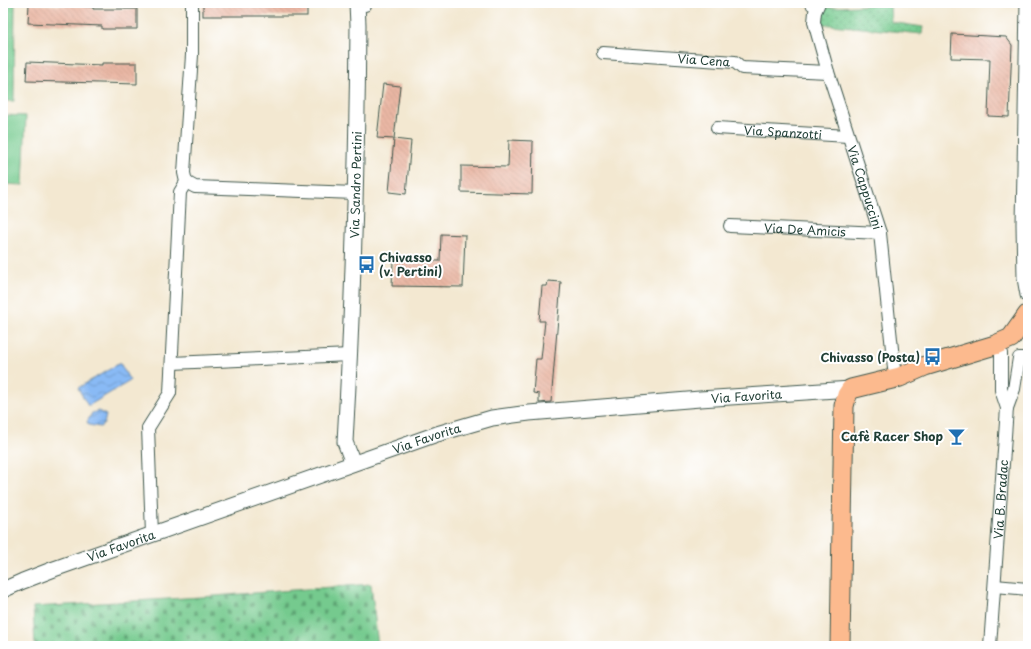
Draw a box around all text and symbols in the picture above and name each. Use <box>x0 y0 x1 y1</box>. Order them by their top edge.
street label: Via Cena <box>677 49 731 71</box>
street label: Via Spanzotti <box>743 121 822 143</box>
street label: Via Sandro Pertini <box>345 131 366 239</box>
street label: Via Cappuccini <box>843 143 887 232</box>
street label: Via De Amicis <box>764 219 847 240</box>
place label: Chivasso (v. Pertini) <box>379 248 442 280</box>
bus stop icon: Chivasso (v. Pertini) <box>356 254 376 274</box>
bus stop icon: Chivasso (Posta) <box>923 347 943 367</box>
place label: Chivasso (Posta) <box>820 348 920 366</box>
street label: Via Favorita <box>710 385 783 407</box>
street label: Via Favorita <box>390 418 463 458</box>
bar icon: Cafè Racer Shop <box>946 426 966 446</box>
place label: Cafè Racer Shop <box>841 427 943 445</box>
street label: Via B. Bradac <box>989 459 1012 540</box>
street label: Via Favorita <box>84 525 158 566</box>

